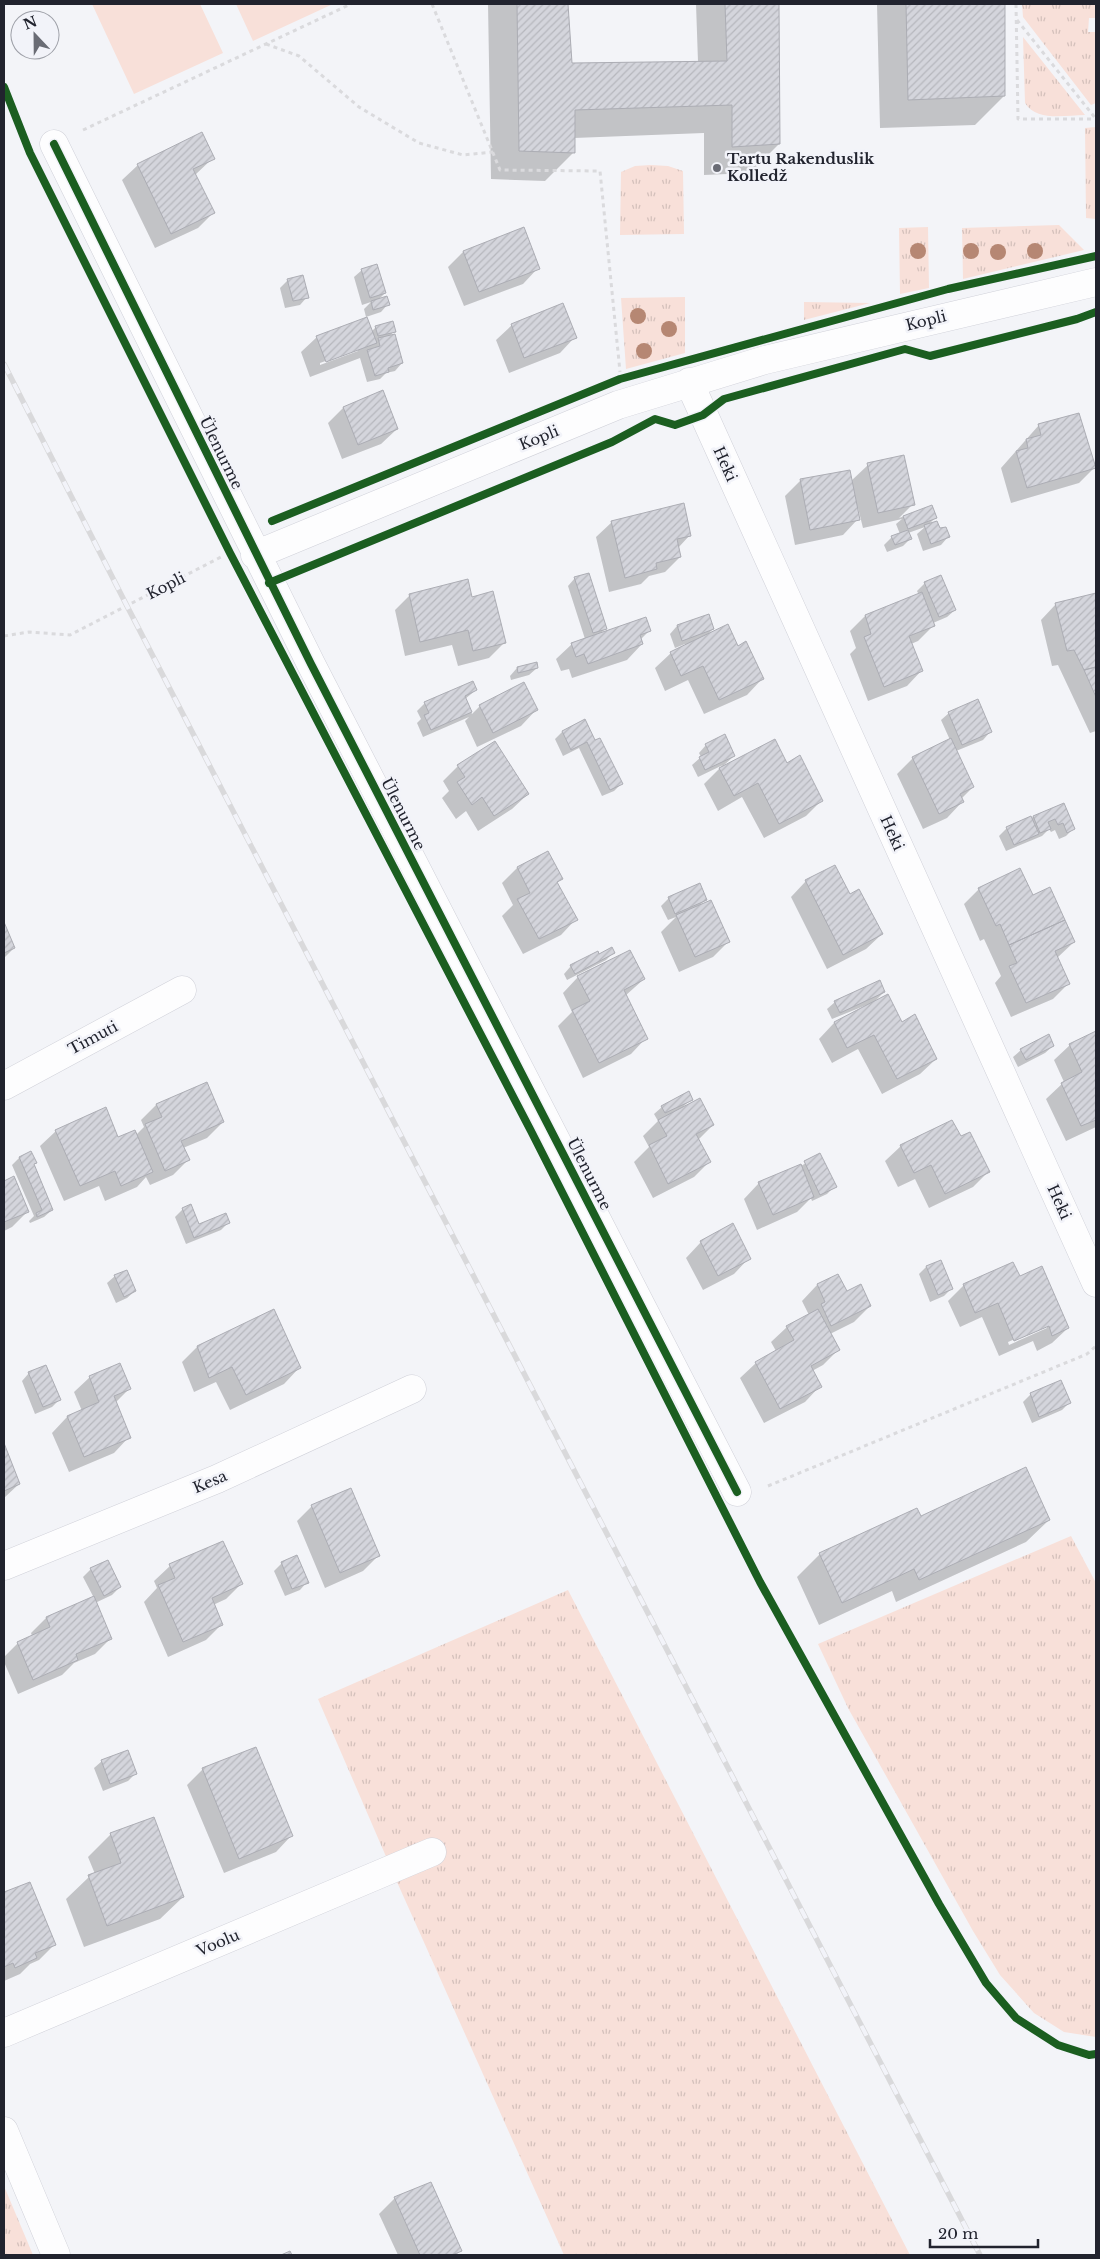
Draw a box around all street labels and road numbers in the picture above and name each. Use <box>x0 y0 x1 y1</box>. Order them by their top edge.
street label: Kopli <box>904 306 948 335</box>
street label: Ülenurme <box>196 413 247 492</box>
street label: Kopli <box>516 421 561 454</box>
street label: Heki <box>709 443 742 484</box>
street label: Kopli <box>143 568 188 603</box>
street label: Ülenurme <box>377 774 430 853</box>
street label: Heki <box>876 812 909 853</box>
street label: Timuti <box>65 1017 121 1059</box>
street label: Ülenurme <box>563 1134 616 1213</box>
street label: Heki <box>1043 1181 1076 1222</box>
street label: Kesa <box>190 1466 230 1497</box>
street label: Voolu <box>192 1925 242 1960</box>

